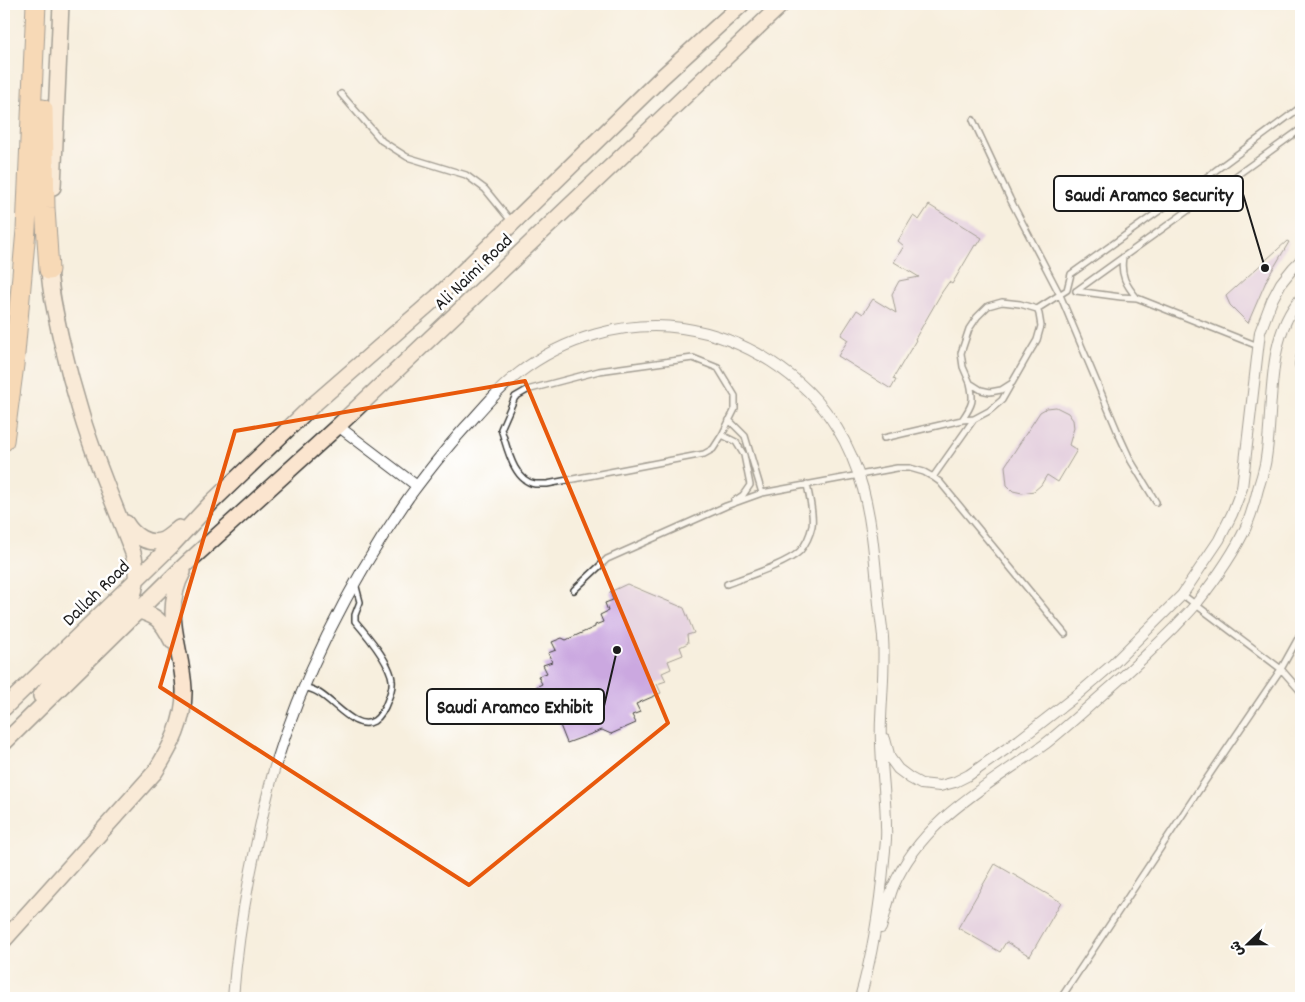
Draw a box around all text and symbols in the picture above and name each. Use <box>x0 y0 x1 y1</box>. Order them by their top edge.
callout: Saudi Aramco Security <box>1054 176 1243 211</box>
text: Saudi Aramco Security <box>1065 183 1234 211</box>
street label: Ali Naimi Road <box>429 229 520 318</box>
street label: Dallah Road <box>57 555 137 634</box>
callout: Saudi Aramco Exhibit <box>427 689 604 724</box>
text: Saudi Aramco Exhibit <box>437 695 594 723</box>
north arrow <box>1222 920 1272 970</box>
text: ش <box>1226 937 1250 959</box>

